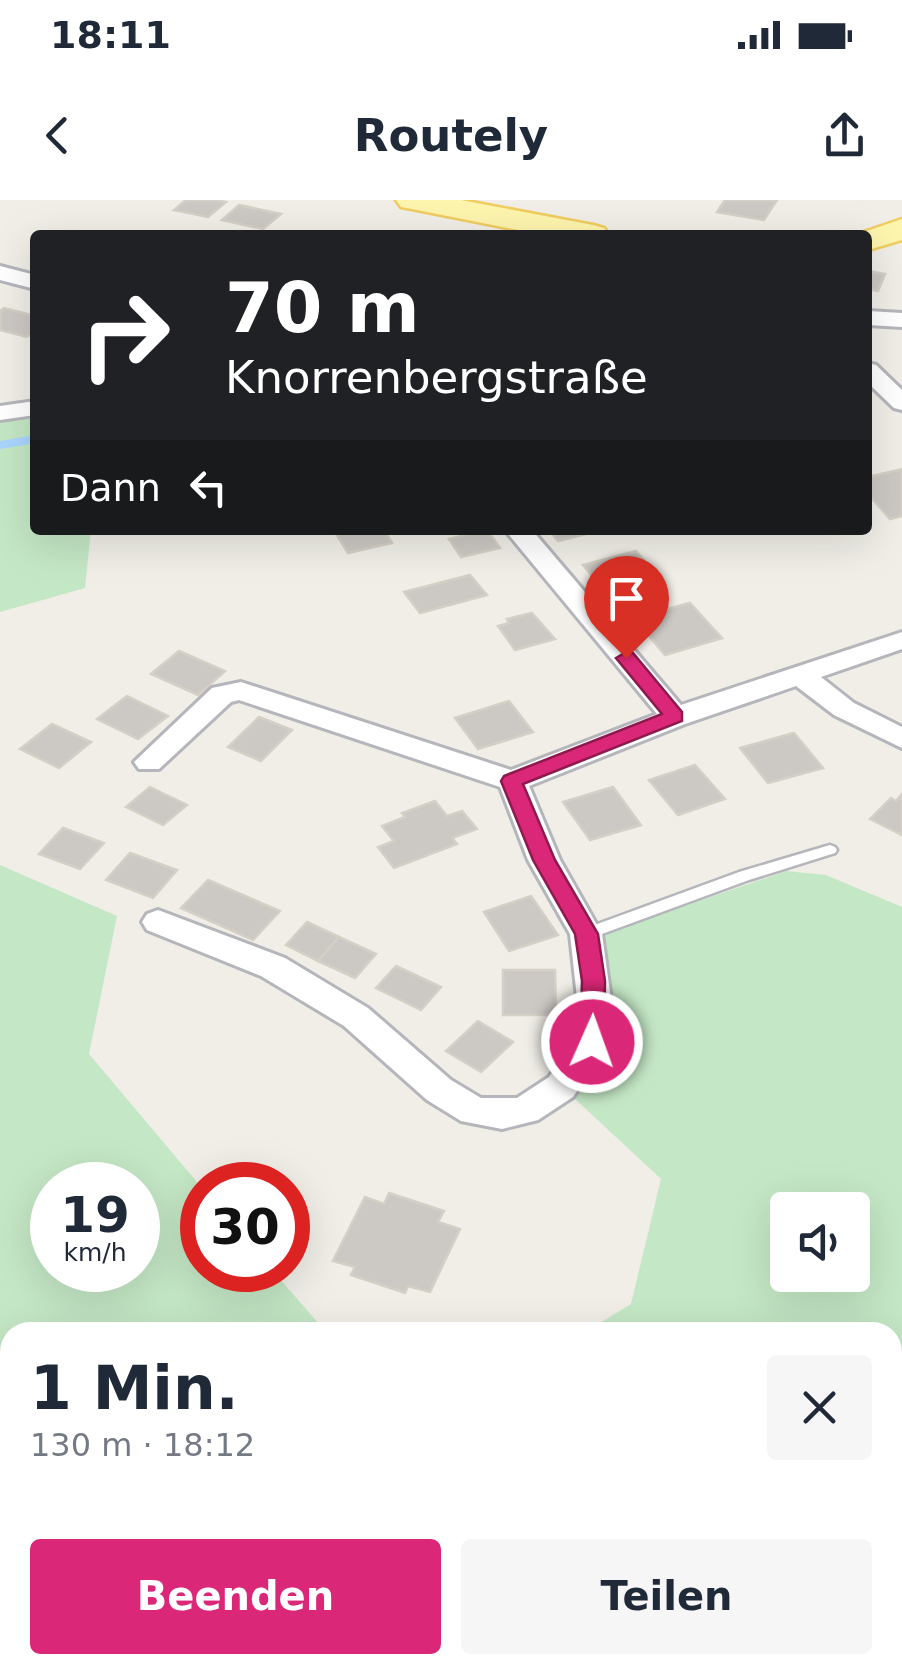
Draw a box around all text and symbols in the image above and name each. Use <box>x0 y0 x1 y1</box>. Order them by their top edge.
text: 18:11 <box>50 13 171 57</box>
icon: back <box>30 108 85 163</box>
icon: share <box>817 108 872 163</box>
text: Routely <box>354 109 548 162</box>
text: 70 m <box>225 267 420 349</box>
icon: right <box>60 270 190 400</box>
text: Knorrenbergstraße <box>225 351 648 404</box>
icon: left <box>181 460 236 515</box>
text: Dann <box>60 466 161 510</box>
pin <box>584 556 669 659</box>
icon: arrive <box>599 571 654 626</box>
position arrow <box>540 990 644 1094</box>
speed limit sign: 30 <box>180 1162 310 1292</box>
text: 19 <box>60 1186 130 1244</box>
map controls <box>770 1192 870 1292</box>
button: sound <box>770 1192 870 1292</box>
text: km/h <box>63 1238 127 1267</box>
text: 1 Min. <box>30 1353 238 1423</box>
button: close <box>767 1355 872 1460</box>
text: 130 m · 18:12 <box>30 1426 255 1464</box>
button: Beenden <box>30 1539 441 1654</box>
button: Teilen <box>461 1539 872 1654</box>

